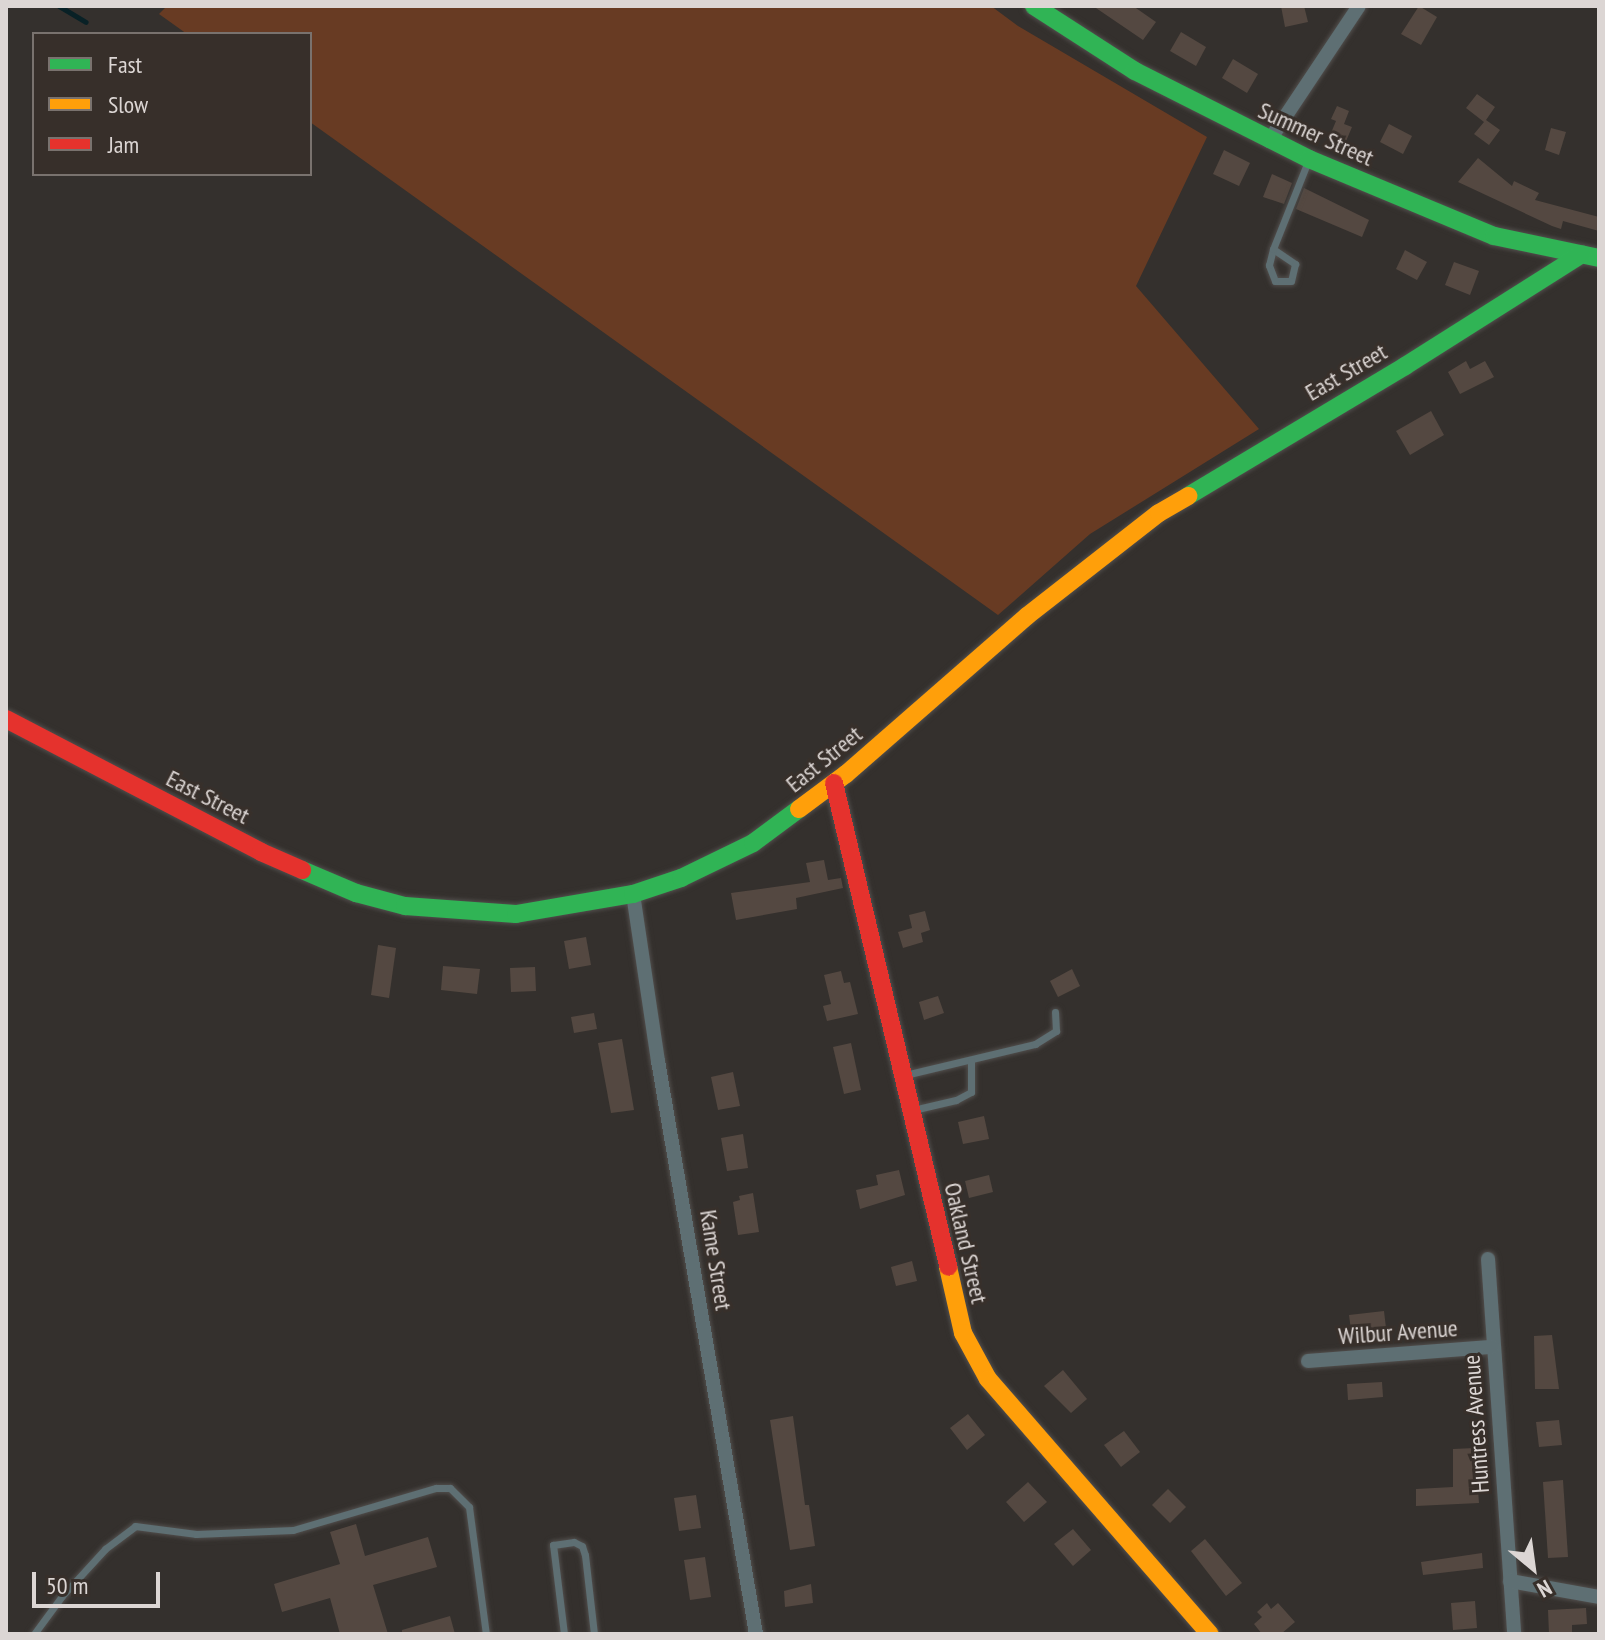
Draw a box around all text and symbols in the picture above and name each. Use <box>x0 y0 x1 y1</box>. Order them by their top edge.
legend <box>32 32 312 176</box>
text: Fast <box>108 49 142 80</box>
text: Slow <box>108 89 148 120</box>
street label: Summer Street <box>1254 96 1378 172</box>
text: Jam <box>108 129 139 160</box>
street label: East Street <box>1300 337 1392 407</box>
street label: East Street <box>780 720 868 798</box>
street label: East Street <box>162 764 254 830</box>
street label: Oakland Street <box>938 1180 994 1306</box>
street label: Kame Street <box>694 1208 738 1312</box>
street label: Wilbur Avenue <box>1337 1313 1459 1351</box>
street label: Huntress Avenue <box>1457 1354 1495 1494</box>
north arrow <box>1493 1528 1573 1608</box>
scale bar <box>36 1556 164 1606</box>
text: 50 m <box>46 1570 88 1601</box>
text: N <box>1533 1574 1557 1604</box>

